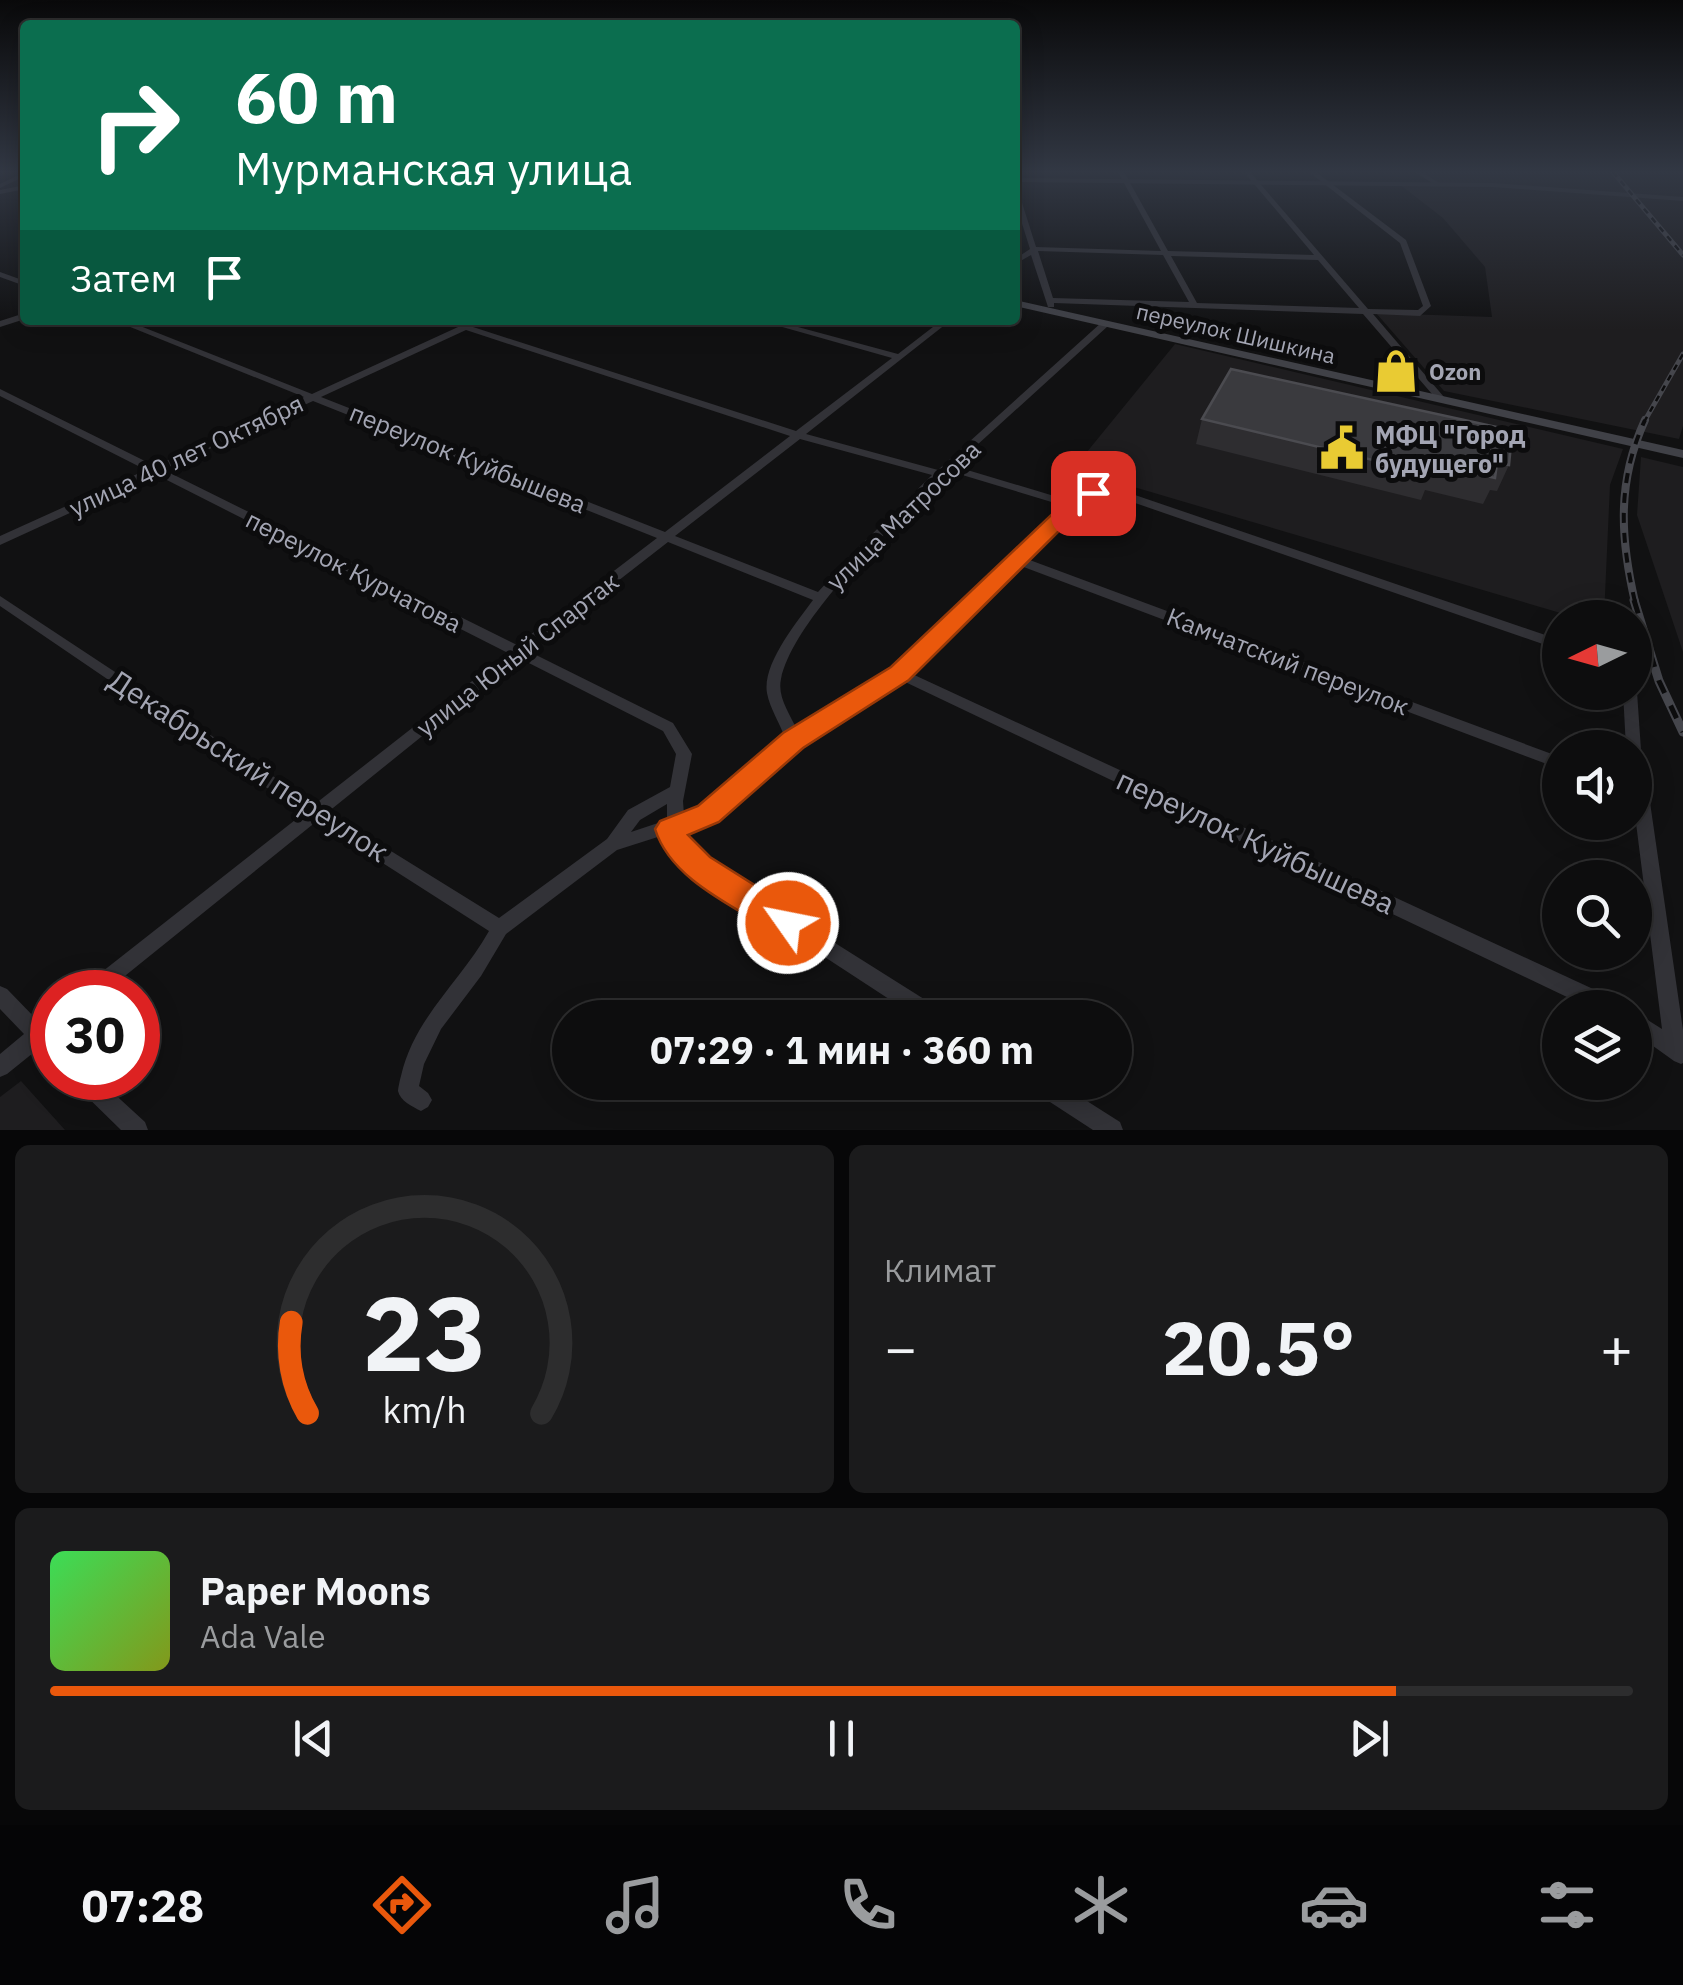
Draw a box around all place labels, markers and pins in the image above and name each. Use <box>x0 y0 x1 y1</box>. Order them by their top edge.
shop icon: Ozon <box>1372 347 1420 395</box>
place label: Ozon <box>1429 357 1481 386</box>
place label: МФЦ "Город будущего" <box>1375 418 1526 480</box>
public building icon: МФЦ "Город будущего" <box>1318 424 1366 472</box>
pin <box>1051 451 1136 536</box>

